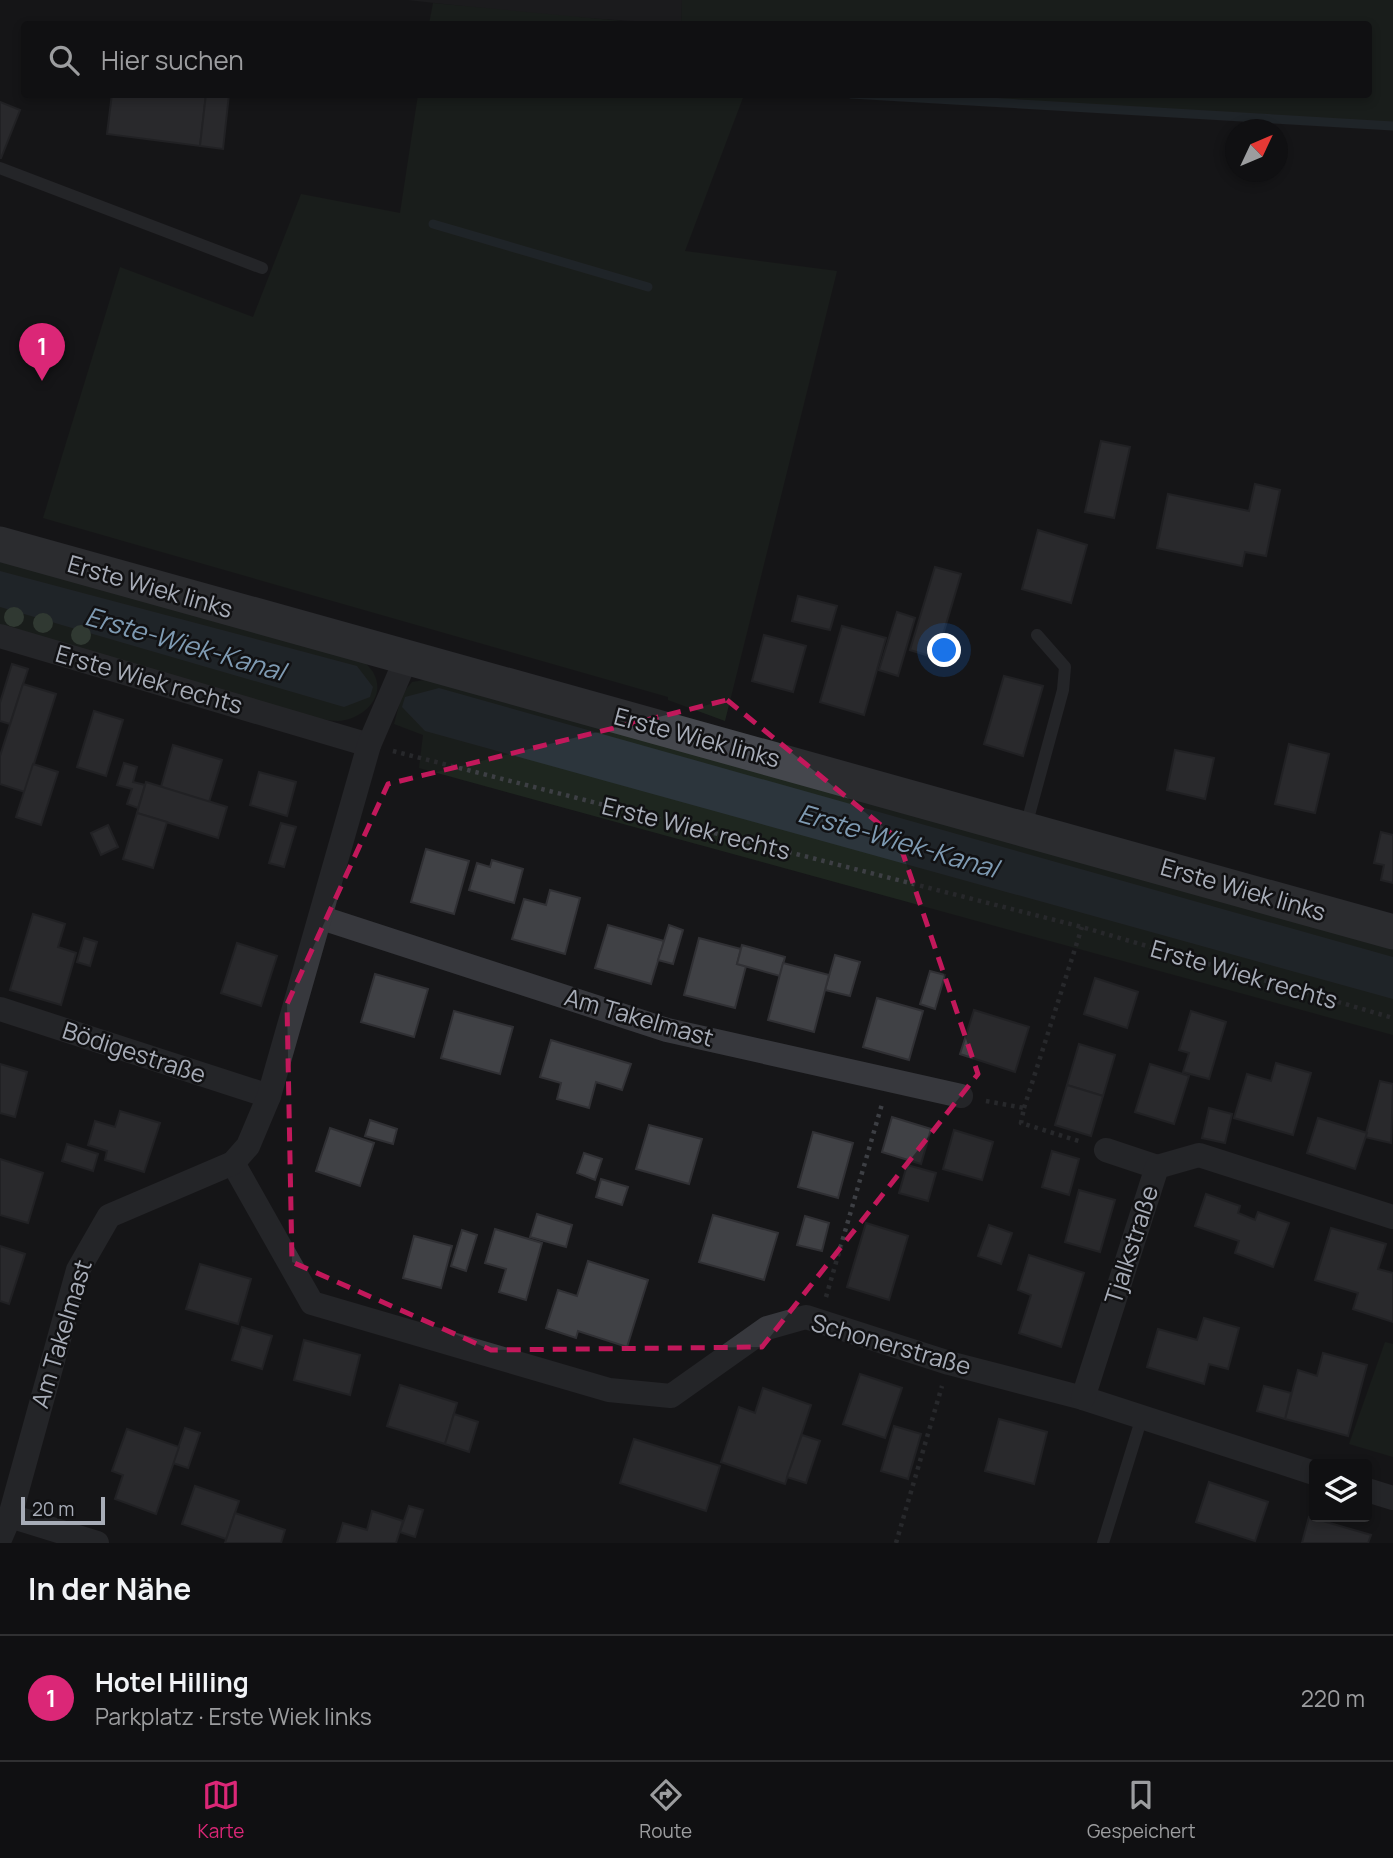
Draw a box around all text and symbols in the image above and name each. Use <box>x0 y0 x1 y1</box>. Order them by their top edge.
search box <box>21 21 1372 98</box>
icon: search <box>45 41 83 79</box>
text: Hier suchen <box>101 42 244 78</box>
north arrow <box>1225 119 1288 182</box>
pin: 1 <box>19 323 65 381</box>
street label: Erste Wiek links <box>64 546 237 625</box>
water label: Erste-Wiek-Kanal <box>81 597 292 690</box>
your location <box>927 633 961 667</box>
street label: Erste Wiek rechts <box>52 636 247 721</box>
street label: Erste Wiek links <box>611 699 784 775</box>
street label: Erste Wiek rechts <box>599 788 794 867</box>
water label: Erste-Wiek-Kanal <box>794 794 1005 887</box>
street label: Erste Wiek links <box>1157 849 1330 928</box>
street label: Erste Wiek rechts <box>1147 931 1342 1016</box>
street label: Am Takelmast <box>561 980 718 1054</box>
street label: Bödigestraße <box>58 1013 210 1090</box>
street label: Tjalkstraße <box>1096 1181 1165 1308</box>
street label: Am Takelmast <box>22 1255 99 1412</box>
street label: Schonerstraße <box>808 1305 975 1382</box>
map controls <box>1309 1459 1372 1522</box>
button: layers <box>1309 1459 1372 1522</box>
scale bar <box>21 1494 105 1526</box>
text: 20 m <box>32 1496 74 1522</box>
text: In der Nähe <box>28 1568 191 1609</box>
text: Hotel Hilling <box>95 1664 249 1700</box>
text: 1 <box>46 1682 56 1714</box>
text: 220 m <box>1301 1682 1365 1714</box>
text: Parkplatz · Erste Wiek links <box>95 1700 372 1732</box>
tab: Karte <box>197 1776 244 1844</box>
tab: Route <box>639 1776 692 1844</box>
tab: Gespeichert <box>1087 1776 1196 1844</box>

